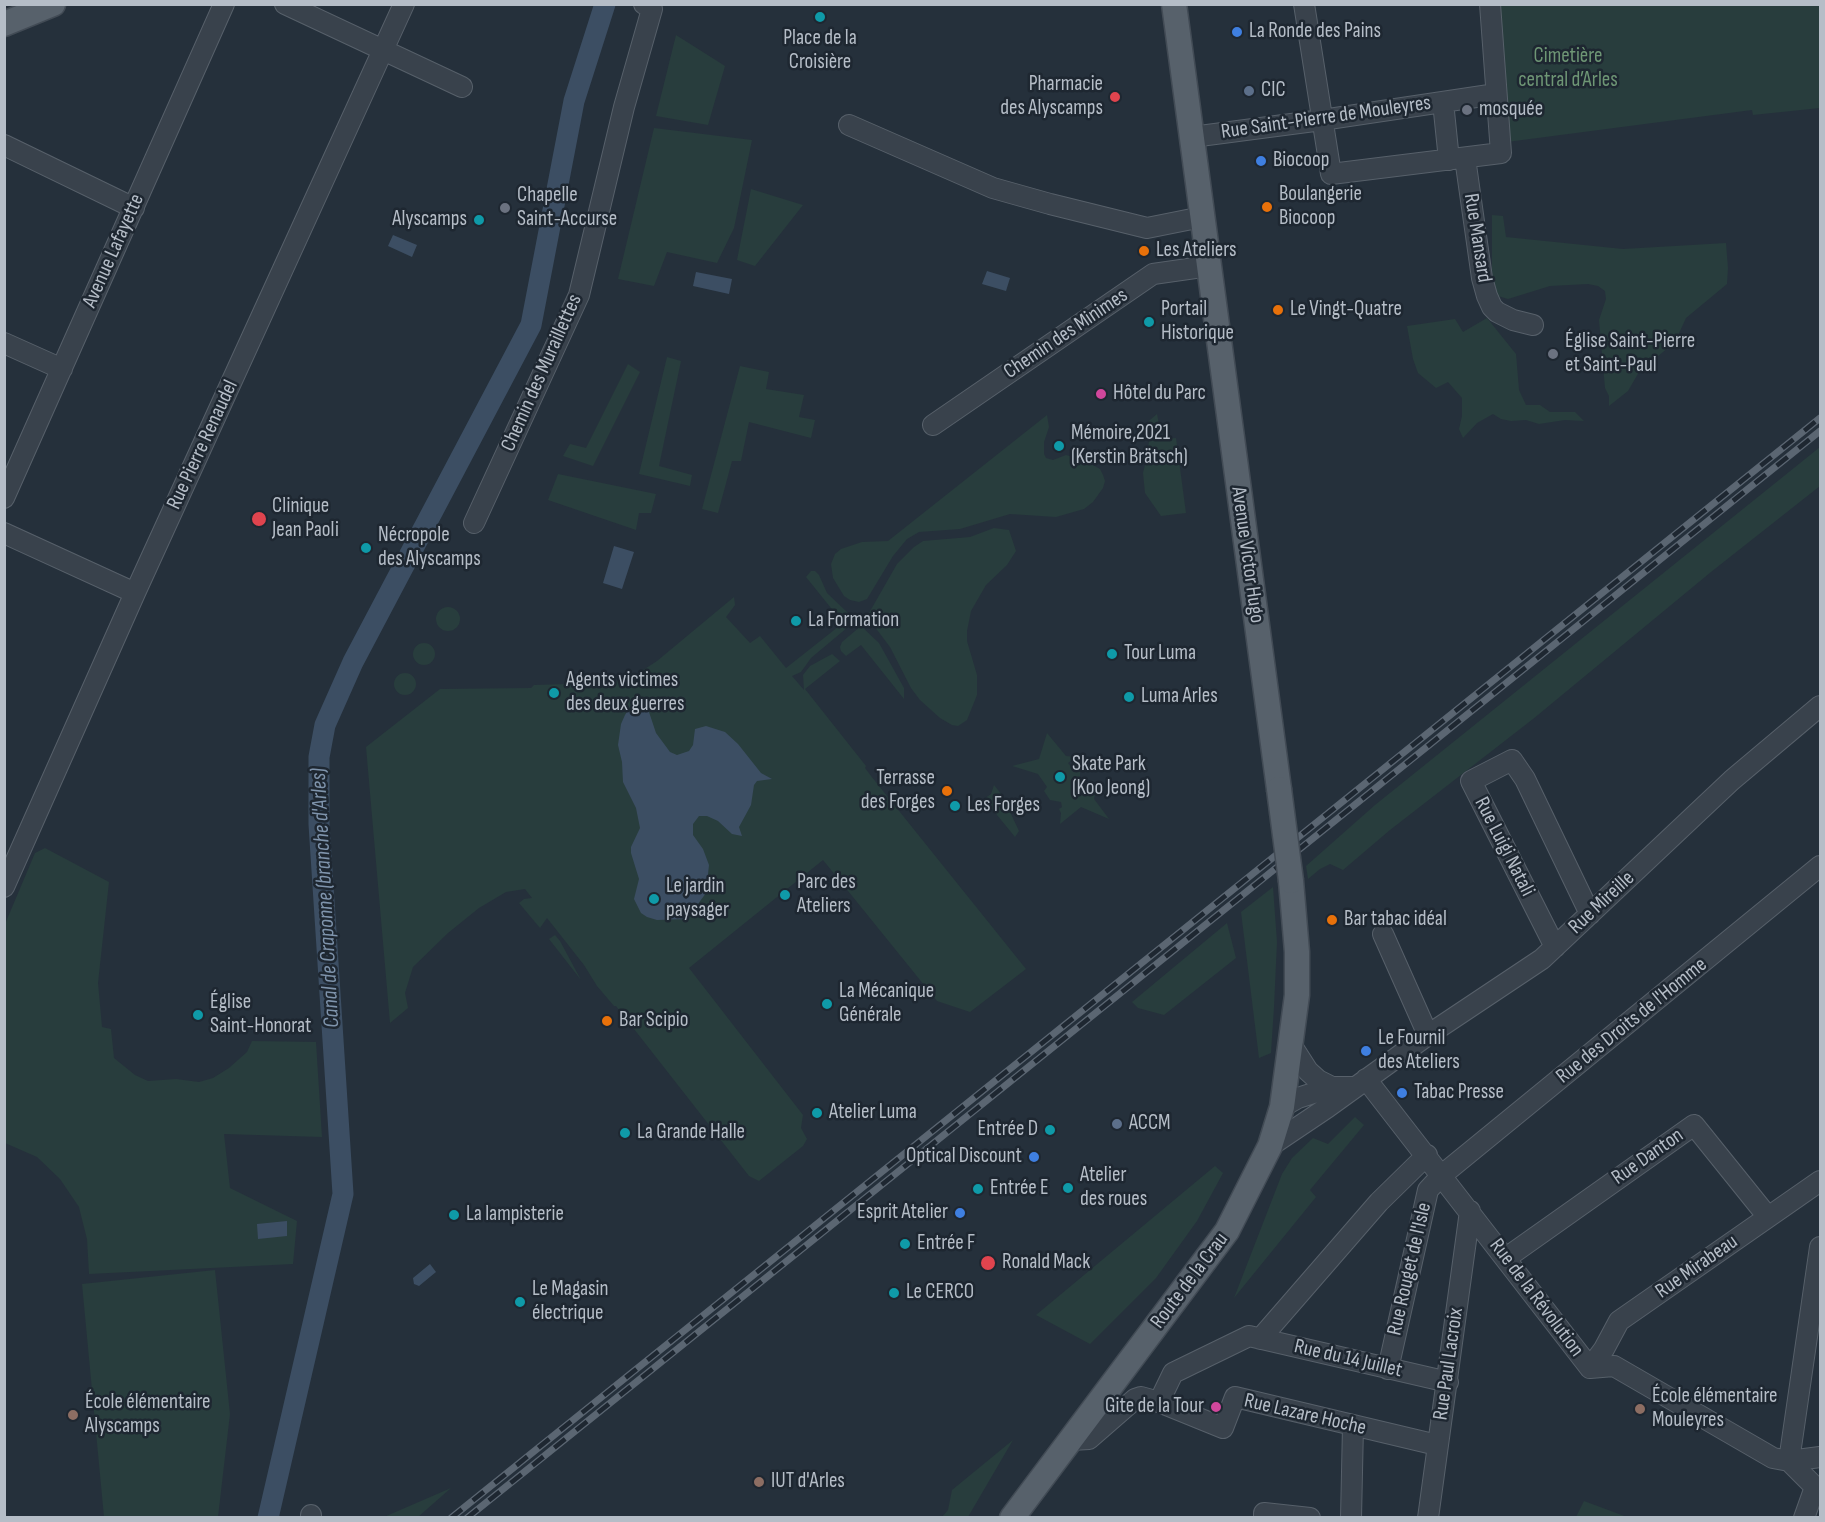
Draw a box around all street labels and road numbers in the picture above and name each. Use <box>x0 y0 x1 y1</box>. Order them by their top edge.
street label: Rue Saint-Pierre de Mouleyres <box>1219 91 1433 145</box>
street label: Avenue Lafayette <box>78 190 150 312</box>
street label: Rue Mansard <box>1458 192 1496 284</box>
street label: Chemin des Minimes <box>999 283 1133 385</box>
street label: Chemin des Muraillettes <box>496 291 588 455</box>
street label: Rue Pierre Renaudel <box>162 376 244 514</box>
street label: Avenue Victor Hugo <box>1225 485 1269 625</box>
street label: Rue Luigi Natali <box>1468 793 1540 901</box>
street label: Rue Mireille <box>1564 866 1640 940</box>
street label: Rue des Droits de l'Homme <box>1552 952 1712 1090</box>
street label: Rue Danton <box>1607 1123 1689 1191</box>
street label: Rue Rouget de l'Isle <box>1382 1200 1438 1338</box>
street label: Route de la Crau <box>1146 1228 1234 1334</box>
street label: Rue Mirabeau <box>1651 1230 1743 1304</box>
street label: Rue de la Révolution <box>1483 1234 1589 1362</box>
street label: Rue Paul Lacroix <box>1429 1306 1469 1422</box>
street label: Rue du 14 Juillet <box>1291 1334 1405 1384</box>
street label: Rue Lazare Hoche <box>1242 1389 1368 1441</box>

